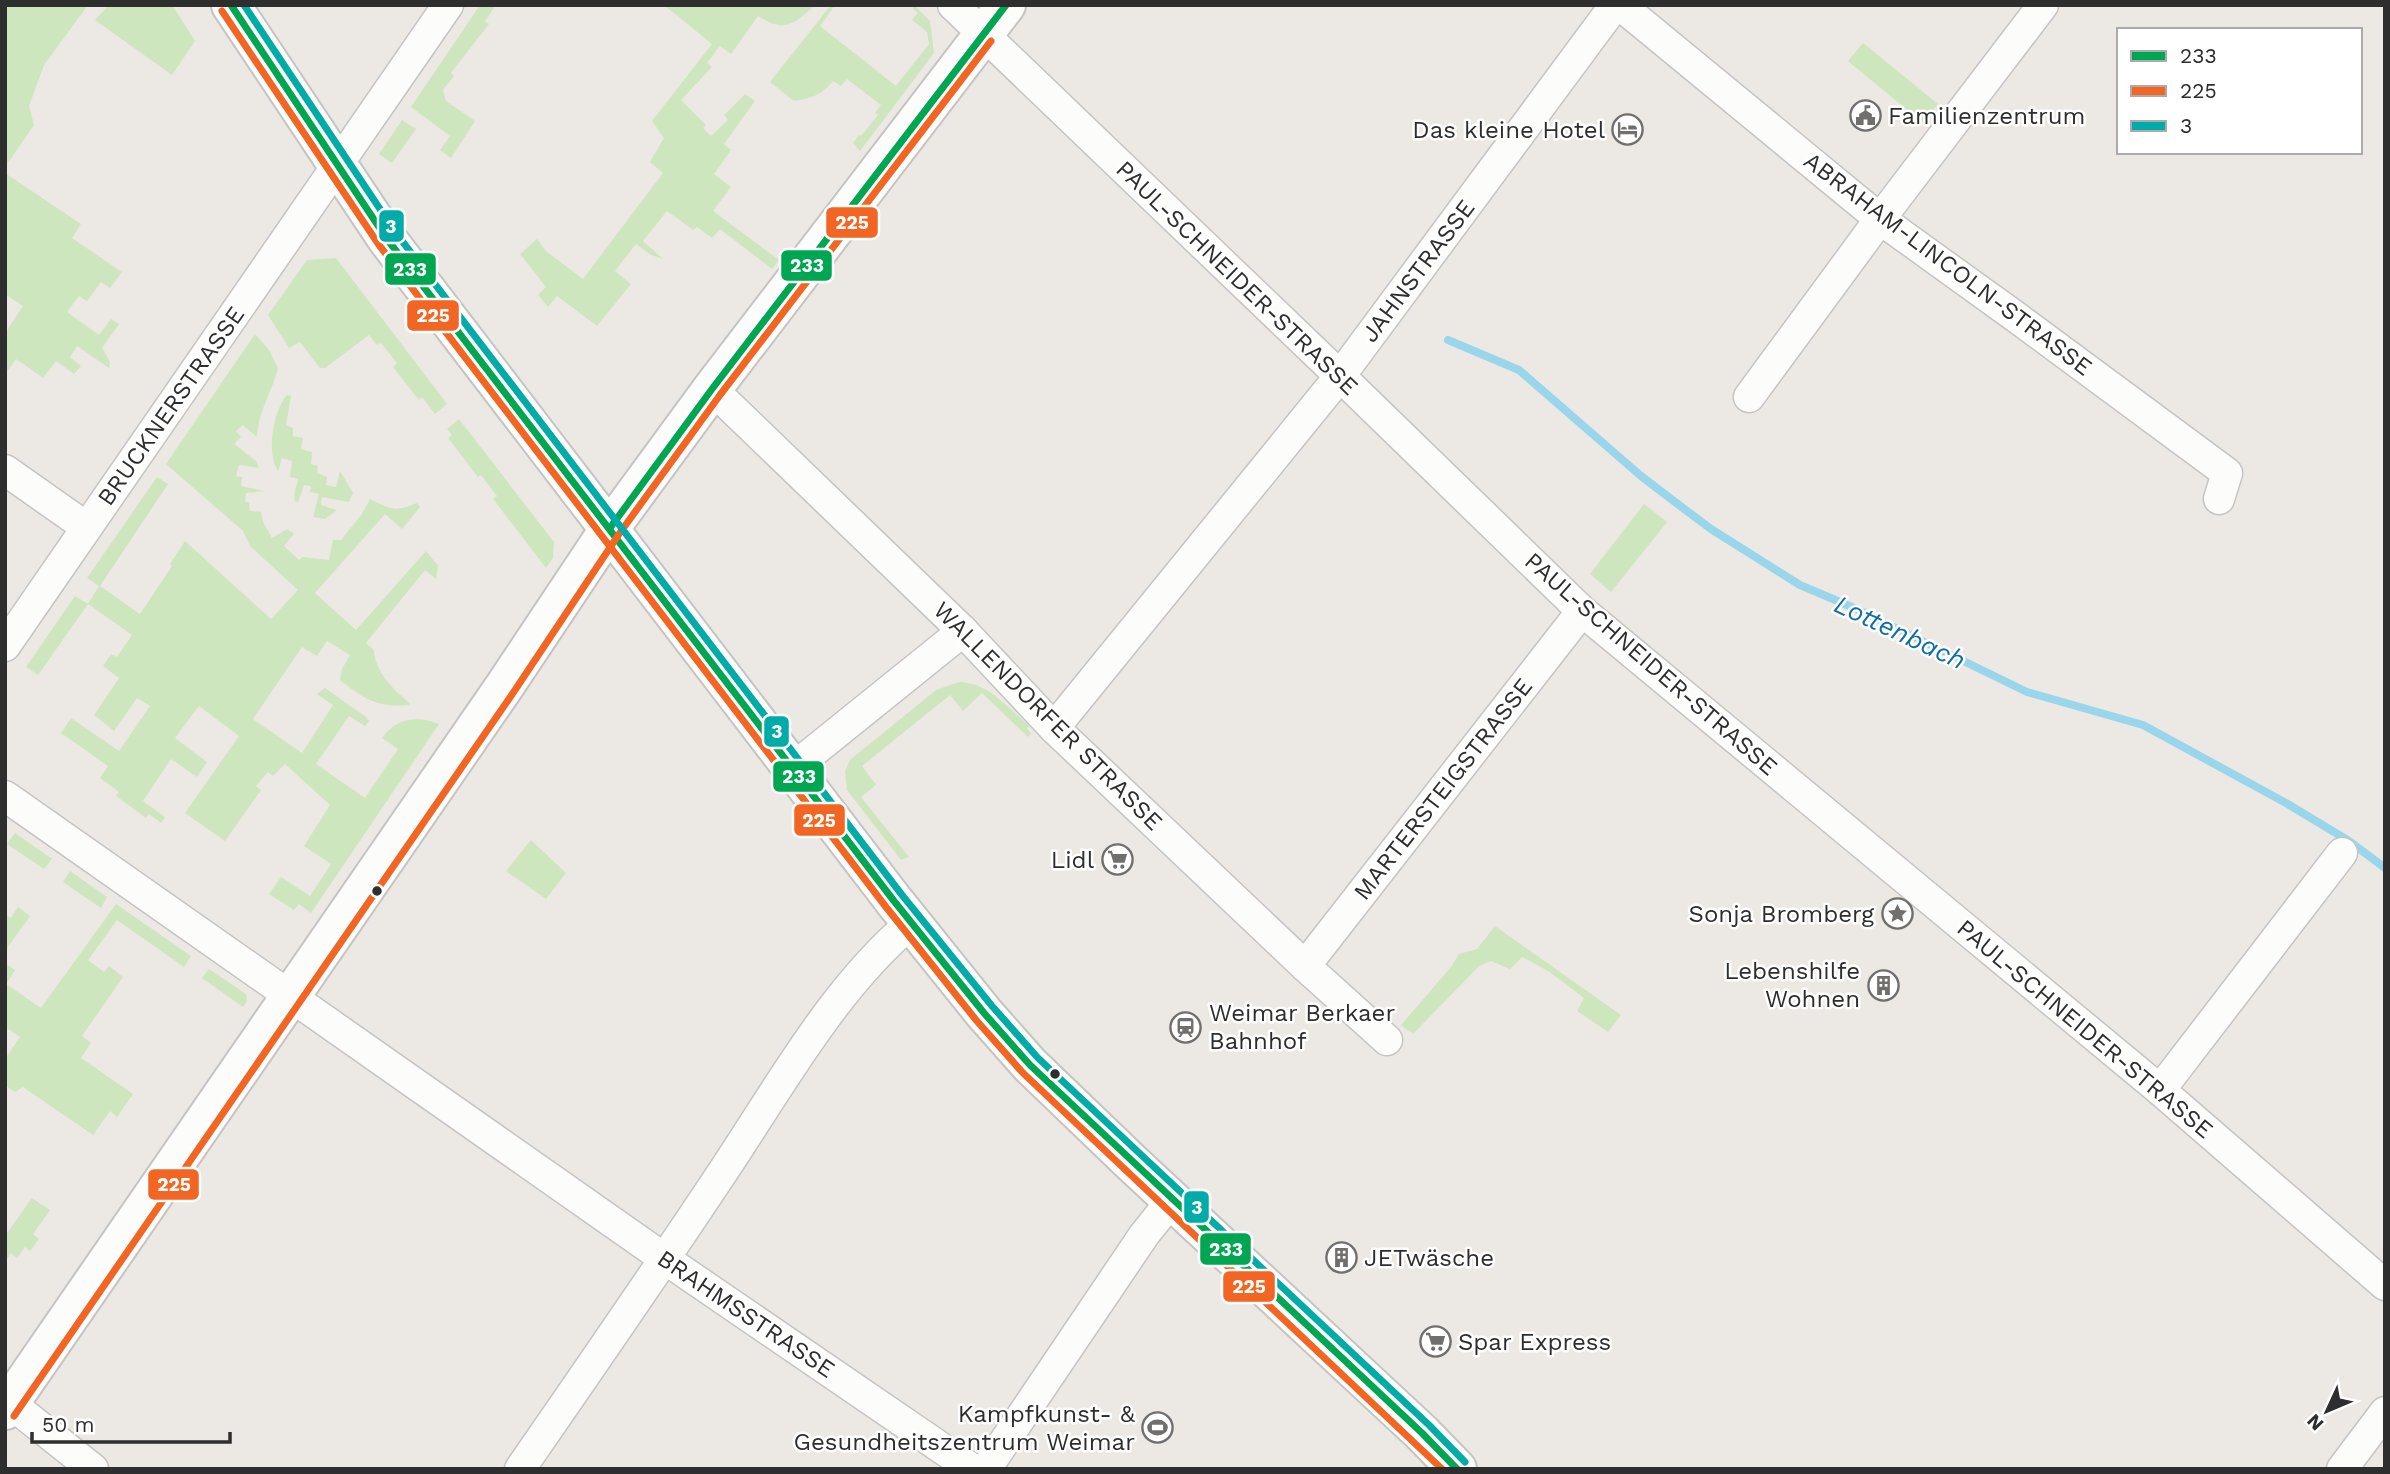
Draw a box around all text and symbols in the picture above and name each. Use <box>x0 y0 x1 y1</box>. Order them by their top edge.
legend <box>2117 28 2362 154</box>
text: 233 <box>2180 43 2217 68</box>
text: 225 <box>2180 78 2217 103</box>
public building icon: Familienzentrum <box>1848 99 1882 133</box>
place label: Familienzentrum <box>1888 102 2085 130</box>
hotel icon: Das kleine Hotel <box>1611 113 1645 147</box>
text: 3 <box>2180 113 2192 138</box>
place label: Das kleine Hotel <box>1412 116 1606 144</box>
street label: ABRAHAM-LINCOLN-STRASSE <box>1798 146 2098 382</box>
street label: PAUL-SCHNEIDER-STRASSE <box>1110 155 1364 401</box>
street label: JAHNSTRASSE <box>1355 194 1481 348</box>
line badge: 225 <box>825 206 879 239</box>
line badge: 3 <box>378 209 405 243</box>
text: 225 <box>835 211 869 234</box>
text: 3 <box>385 215 397 238</box>
line badge: 233 <box>780 249 833 282</box>
line badge: 233 <box>384 252 437 286</box>
text: 233 <box>790 254 824 277</box>
text: 233 <box>393 258 427 281</box>
line badge: 225 <box>406 299 460 332</box>
street label: BRUCKNERSTRASSE <box>92 301 250 511</box>
text: 225 <box>416 304 450 327</box>
street label: PAUL-SCHNEIDER-STRASSE <box>1519 547 1783 781</box>
water label: Lottenbach <box>1830 589 1970 675</box>
street label: WALLENDORFER STRASSE <box>928 596 1168 836</box>
street label: MARTERSTEIGSTRASSE <box>1348 673 1538 905</box>
line badge: 3 <box>763 715 790 748</box>
text: 3 <box>771 720 783 743</box>
line badge: 233 <box>772 760 825 793</box>
text: 233 <box>782 765 816 788</box>
line badge: 225 <box>793 803 846 837</box>
text: 225 <box>802 809 836 832</box>
supermarket icon: Lidl <box>1100 843 1134 877</box>
place label: Lidl <box>1051 846 1095 874</box>
unlabelled marker <box>370 884 384 898</box>
place icon: Sonja Bromberg <box>1880 897 1914 931</box>
place label: Sonja Bromberg <box>1689 900 1874 928</box>
street label: PAUL-SCHNEIDER-STRASSE <box>1951 914 2219 1144</box>
place label: Lebenshilfe Wohnen <box>1724 957 1860 1013</box>
building icon: Lebenshilfe Wohnen <box>1866 968 1900 1002</box>
place label: Weimar Berkaer Bahnhof <box>1209 999 1395 1055</box>
station icon: Weimar Berkaer Bahnhof <box>1169 1010 1203 1044</box>
unlabelled marker <box>1048 1067 1062 1081</box>
line badge: 225 <box>147 1168 200 1201</box>
text: 225 <box>157 1173 191 1196</box>
line badge: 3 <box>1183 1190 1210 1224</box>
text: 3 <box>1191 1196 1203 1219</box>
line badge: 233 <box>1199 1232 1252 1266</box>
text: 233 <box>1209 1238 1243 1261</box>
building icon: JETwäsche <box>1324 1241 1358 1275</box>
street label: BRAHMSSTRASSE <box>652 1244 840 1384</box>
place label: JETwäsche <box>1364 1244 1494 1272</box>
line badge: 225 <box>1222 1270 1276 1303</box>
text: 225 <box>1232 1275 1266 1298</box>
supermarket icon: Spar Express <box>1418 1325 1452 1359</box>
place label: Spar Express <box>1458 1328 1611 1356</box>
north arrow <box>2292 1376 2362 1446</box>
scale bar <box>32 1400 229 1444</box>
place label: Kampfkunst- & Gesundheitszentrum Weimar <box>794 1400 1136 1456</box>
text: N <box>2302 1409 2328 1436</box>
sports icon: Kampfkunst- & Gesundheitszentrum Weimar <box>1141 1411 1175 1445</box>
text: 50 m <box>42 1412 94 1437</box>

